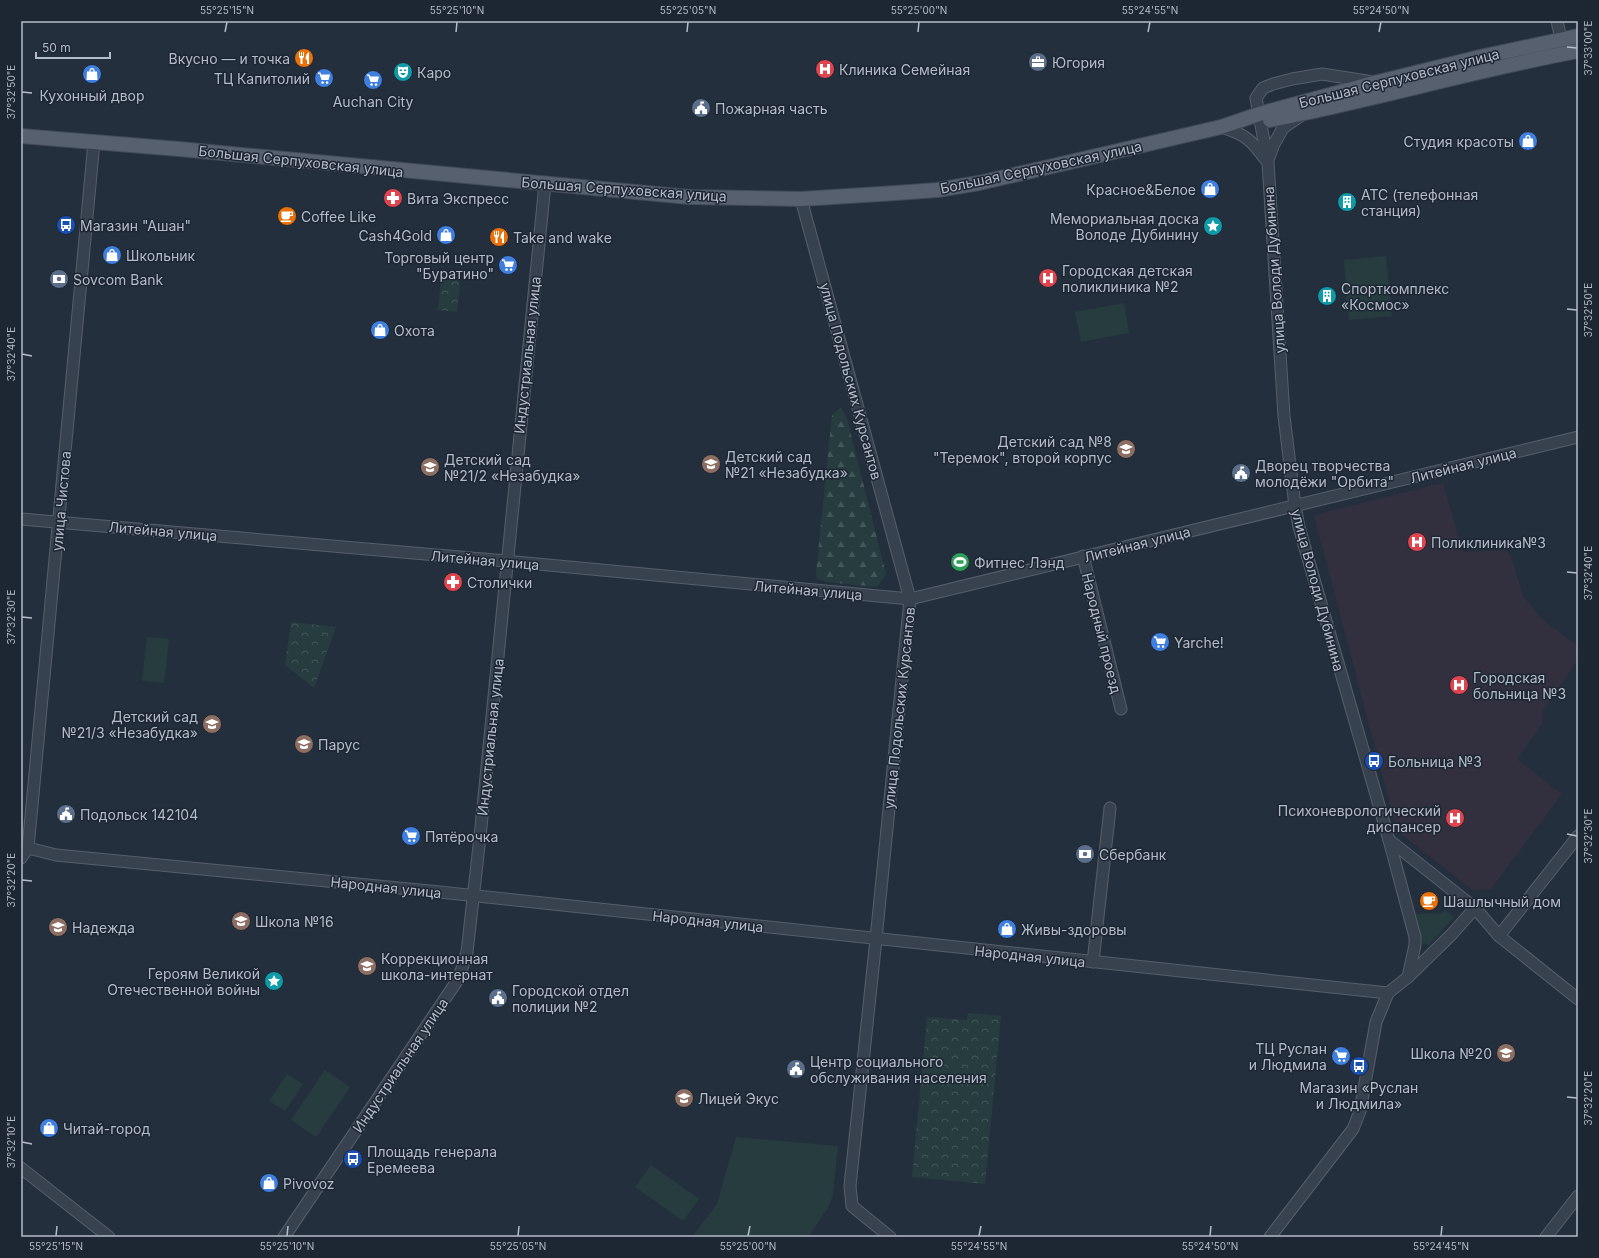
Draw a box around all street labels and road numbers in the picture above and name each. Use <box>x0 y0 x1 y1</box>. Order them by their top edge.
street label: Большая Серпуховская улица <box>1297 45 1501 111</box>
street label: Большая Серпуховская улица <box>939 137 1143 197</box>
street label: Большая Серпуховская улица <box>198 142 404 180</box>
street label: Большая Серпуховская улица <box>521 173 727 205</box>
street label: улица Володи Дубинина <box>1260 186 1288 354</box>
street label: Индустриальная улица <box>510 275 544 435</box>
street label: улица Подольских Курсантов <box>816 281 886 481</box>
street label: Литейная улица <box>1408 444 1518 486</box>
street label: улица Чистова <box>48 450 74 552</box>
street label: улица Володи Дубинина <box>1288 507 1348 673</box>
street label: Литейная улица <box>108 518 218 544</box>
street label: Литейная улица <box>1082 523 1192 565</box>
street label: Литейная улица <box>430 547 540 573</box>
street label: Народный проезд <box>1079 571 1125 695</box>
street label: Литейная улица <box>753 577 863 603</box>
street label: улица Подольских Курсантов <box>880 606 918 810</box>
street label: Индустриальная улица <box>473 657 507 817</box>
street label: Народная улица <box>330 873 442 901</box>
street label: Народная улица <box>652 907 764 935</box>
street label: Народная улица <box>974 942 1086 970</box>
street label: Индустриальная улица <box>349 995 451 1135</box>

